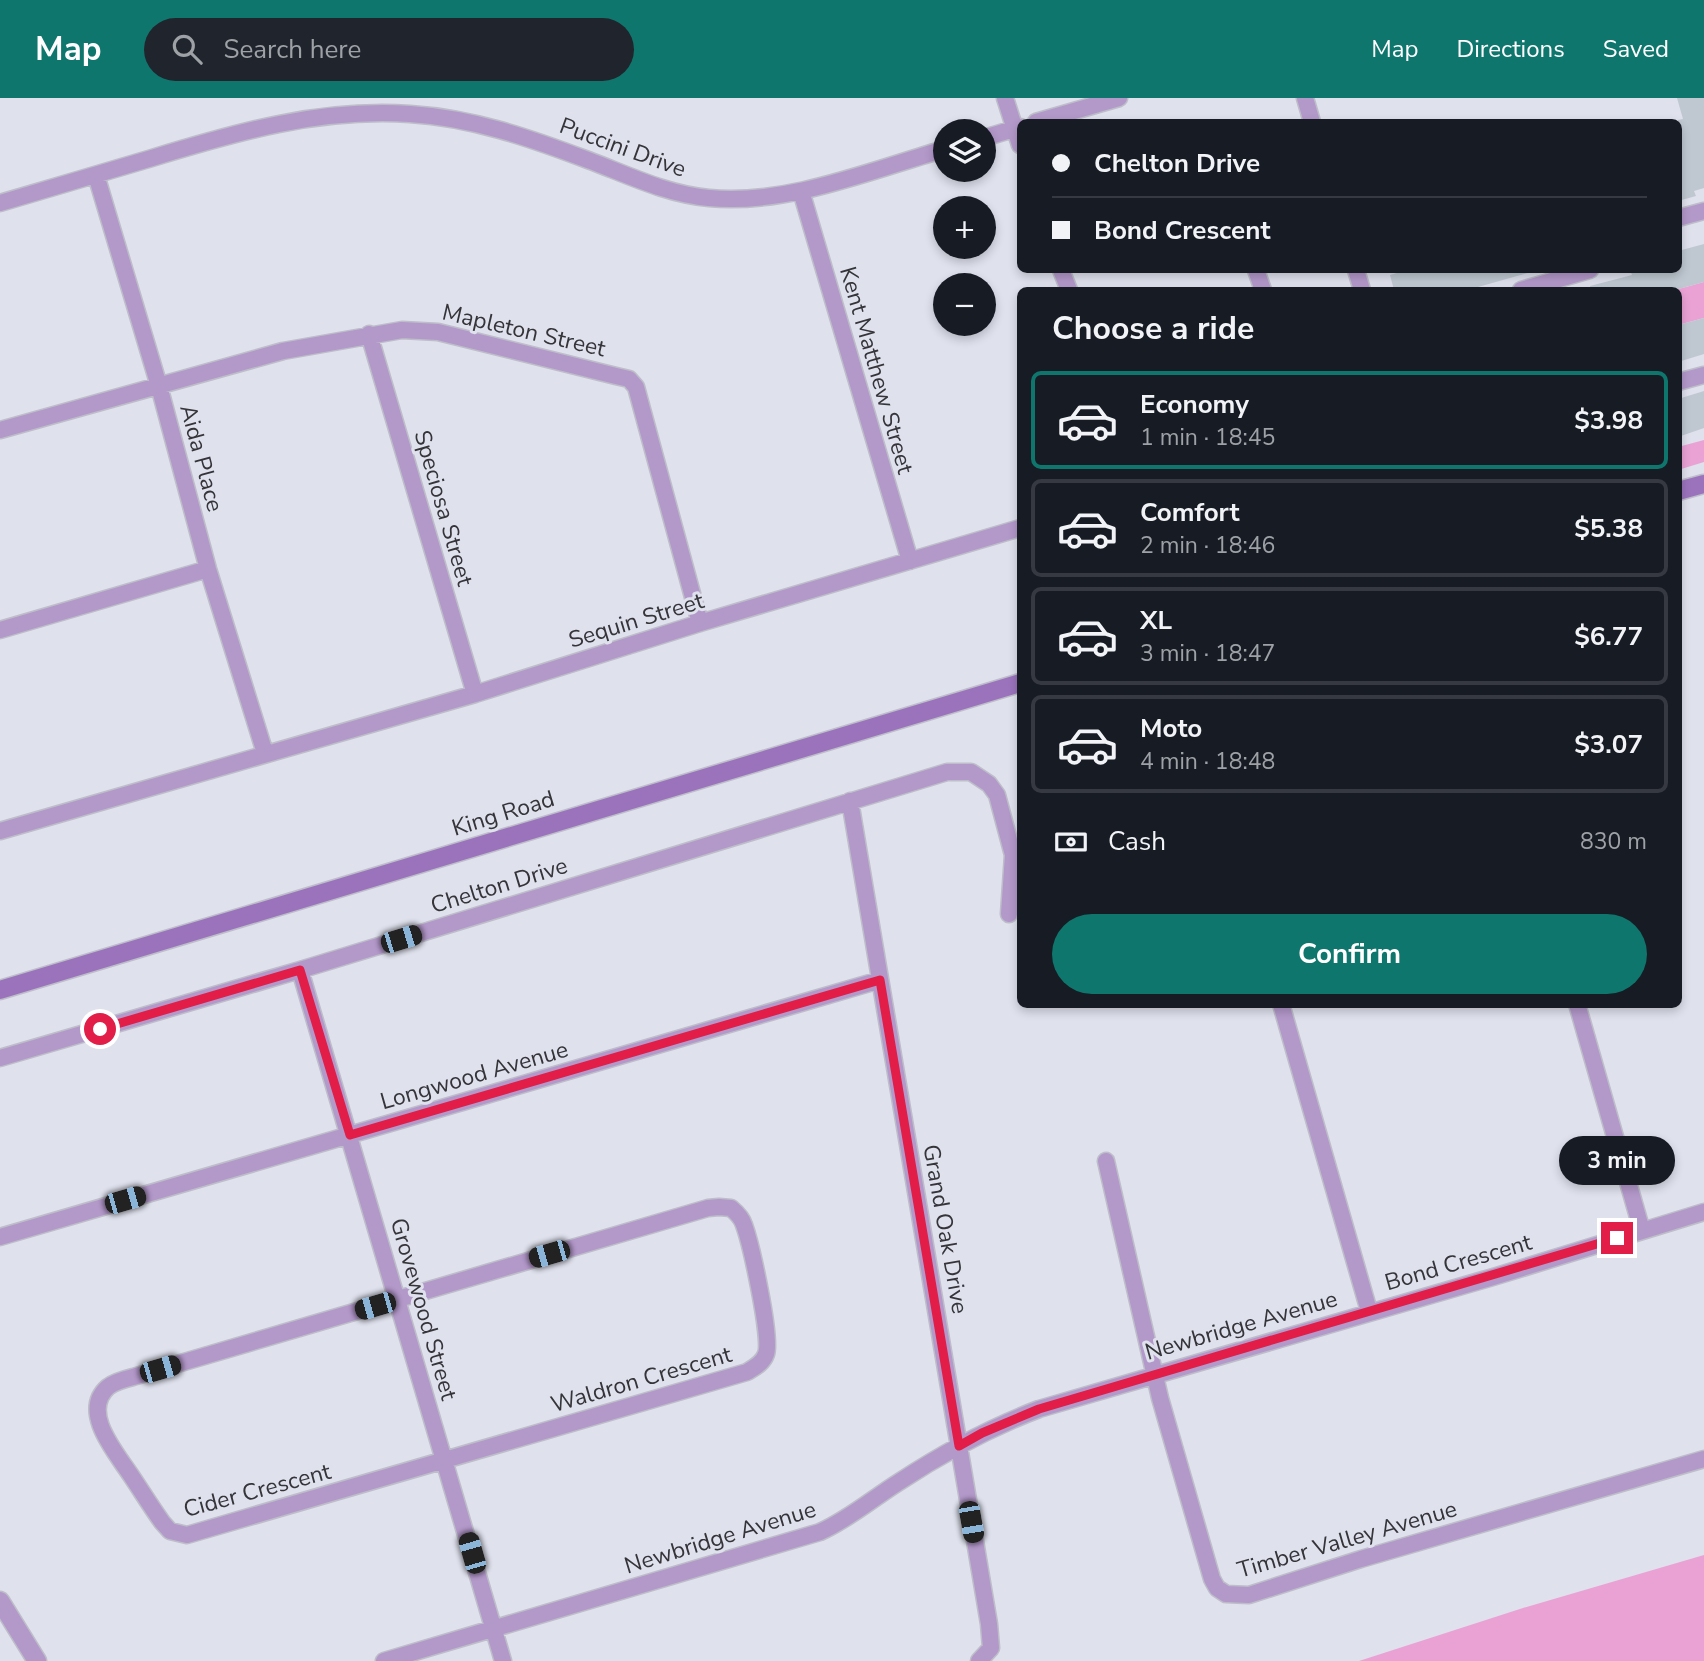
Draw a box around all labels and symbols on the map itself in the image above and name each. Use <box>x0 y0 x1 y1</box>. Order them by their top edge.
street label: Puccini Drive <box>555 110 690 185</box>
street label: Kent Matthew Street <box>832 263 921 478</box>
street label: Mapleton Street <box>439 297 609 365</box>
street label: Aida Place <box>172 401 231 515</box>
street label: Speciosa Street <box>407 427 481 590</box>
street label: Sequin Street <box>565 585 708 656</box>
street label: King Road <box>448 783 558 844</box>
street label: Chelton Drive <box>427 850 571 921</box>
car <box>378 923 425 955</box>
route start <box>84 1013 116 1045</box>
street label: Longwood Avenue <box>377 1034 572 1117</box>
callout: 3 min <box>1559 1136 1675 1186</box>
street label: Grand Oak Drive <box>915 1142 976 1316</box>
car <box>102 1184 149 1216</box>
street label: Grovewood Street <box>383 1215 465 1405</box>
route end <box>1601 1222 1633 1254</box>
street label: Bond Crescent <box>1381 1226 1536 1298</box>
car <box>526 1238 573 1270</box>
street label: Newbridge Avenue <box>1141 1283 1341 1368</box>
car <box>352 1290 399 1322</box>
street label: Waldron Crescent <box>547 1339 736 1420</box>
car <box>137 1353 184 1385</box>
street label: Cider Crescent <box>180 1456 335 1525</box>
street label: Timber Valley Avenue <box>1234 1493 1461 1586</box>
street label: Newbridge Avenue <box>621 1494 820 1581</box>
car <box>958 1499 985 1545</box>
car <box>457 1530 488 1576</box>

